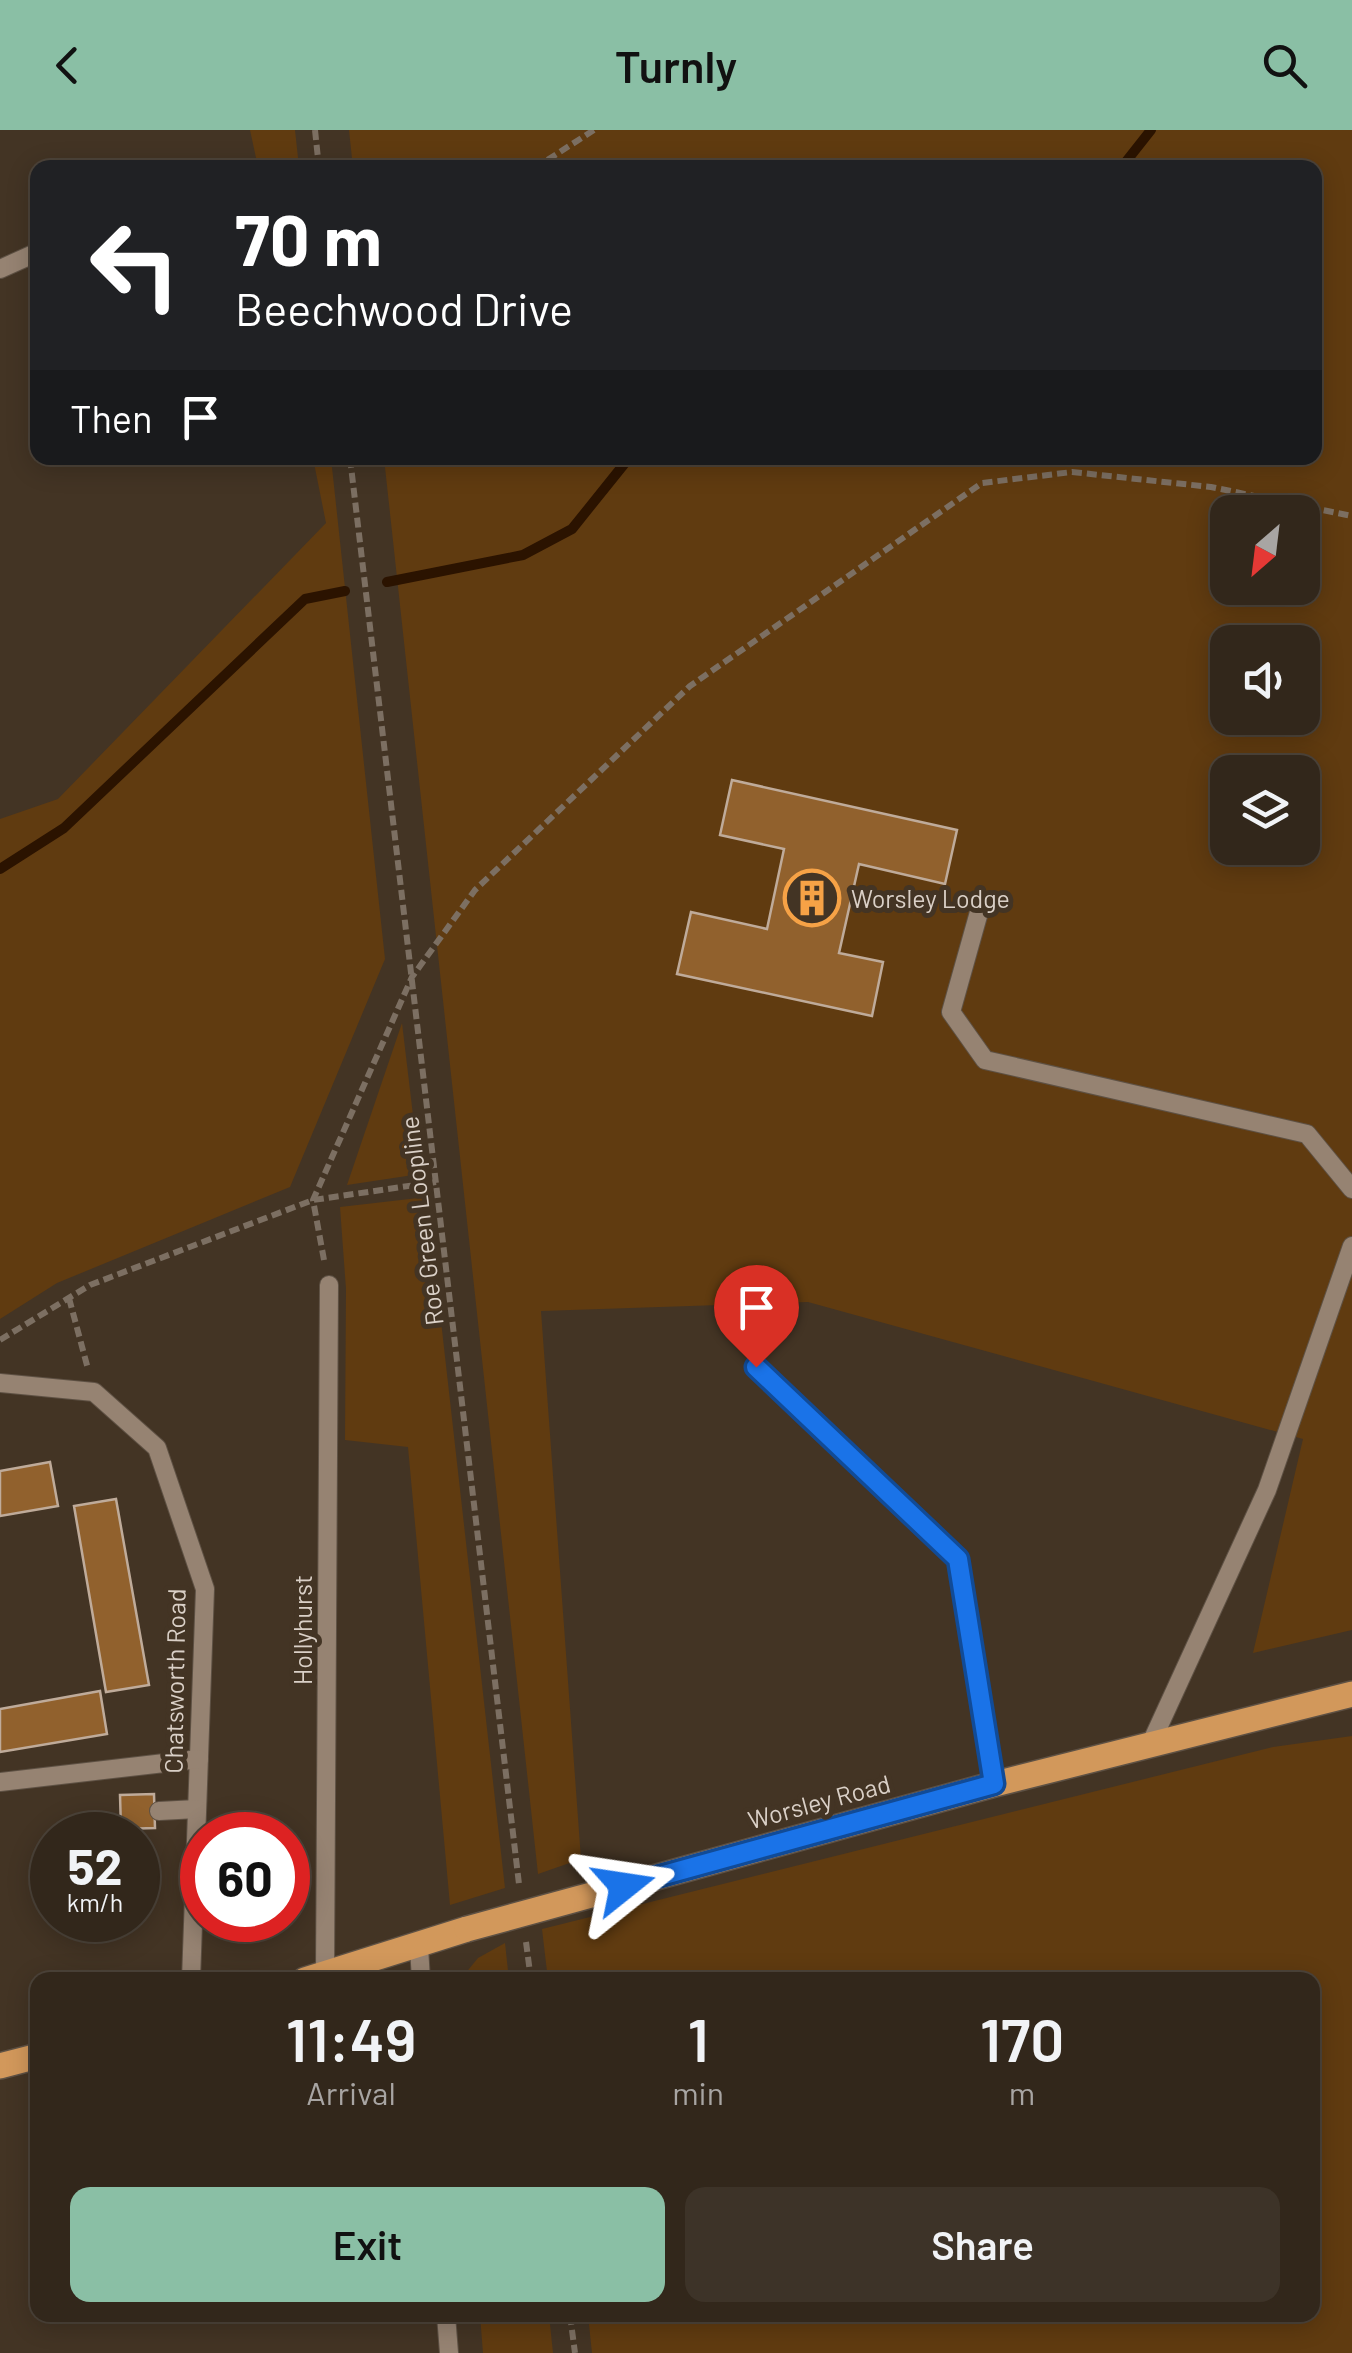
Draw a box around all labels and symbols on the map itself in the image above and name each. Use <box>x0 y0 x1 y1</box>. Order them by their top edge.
north arrow <box>1210 495 1320 605</box>
building icon: Worsley Lodge <box>782 868 842 928</box>
place label: Worsley Lodge <box>851 883 1010 913</box>
street label: Roe Green Loopline <box>393 1115 449 1327</box>
pin <box>714 1265 799 1368</box>
street label: Hollyhurst <box>287 1575 317 1685</box>
street label: Chatsworth Road <box>157 1588 191 1774</box>
street label: Worsley Road <box>745 1768 893 1834</box>
speed limit sign: 60 <box>180 1812 310 1942</box>
position arrow <box>572 1834 676 1938</box>

